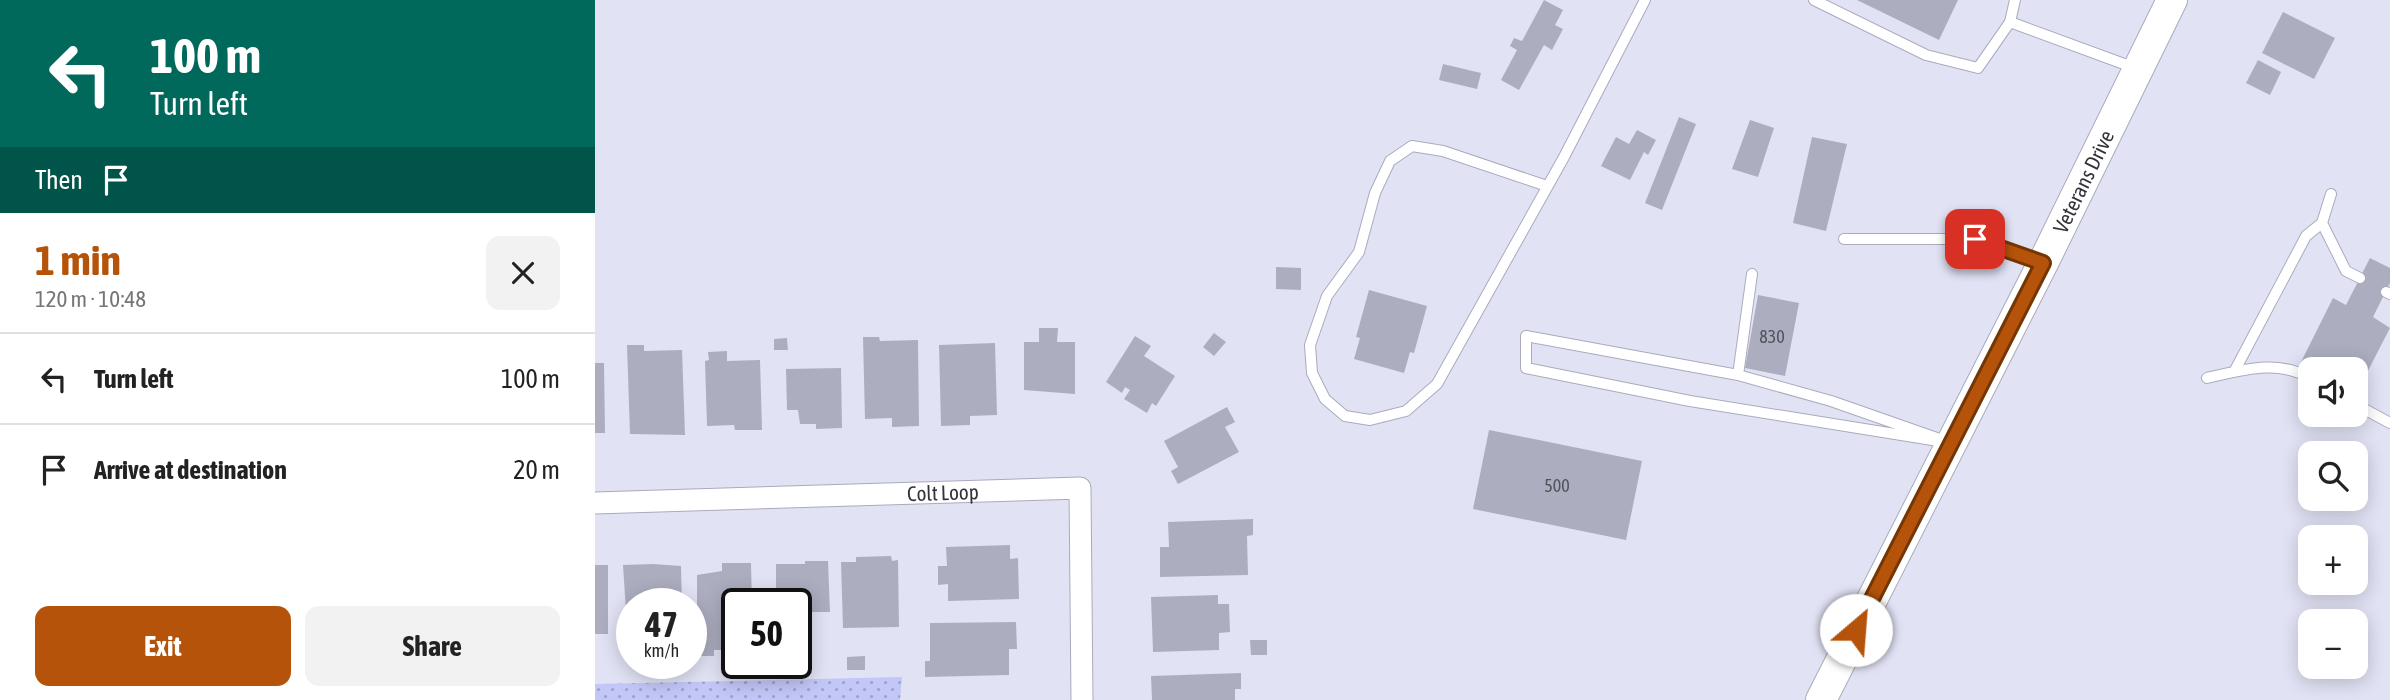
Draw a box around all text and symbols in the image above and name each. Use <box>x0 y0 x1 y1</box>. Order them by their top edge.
text: 100 m <box>150 27 261 83</box>
icon: left <box>35 28 126 119</box>
text: Turn left <box>150 85 248 122</box>
street label: Veterans Drive <box>2048 126 2118 237</box>
icon: arrive <box>97 161 135 199</box>
text: Then <box>35 165 83 195</box>
pin <box>1945 209 2005 269</box>
icon: arrive <box>1956 220 1994 258</box>
text: 1 min <box>35 236 121 284</box>
button: close <box>486 236 560 310</box>
text: 120 m · 10:48 <box>35 286 146 312</box>
house number: 830 <box>1759 326 1785 347</box>
map controls <box>2298 357 2368 679</box>
button: sound <box>2298 357 2368 427</box>
icon: left <box>35 360 73 398</box>
text: Turn left <box>94 364 174 394</box>
text: 100 m <box>501 364 560 394</box>
button: search <box>2298 441 2368 511</box>
icon: arrive <box>35 451 73 489</box>
text: Arrive at destination <box>94 455 287 485</box>
text: 20 m <box>513 455 560 485</box>
house number: 500 <box>1544 475 1570 496</box>
street label: Colt Loop <box>907 479 979 505</box>
button: + <box>2298 525 2368 595</box>
speed limit sign: 50 <box>721 588 812 679</box>
position arrow <box>1819 593 1893 667</box>
text: 47 <box>645 604 678 644</box>
button: Exit <box>35 606 291 686</box>
button: Share <box>305 606 560 686</box>
button: − <box>2298 609 2368 679</box>
text: km/h <box>644 640 679 661</box>

